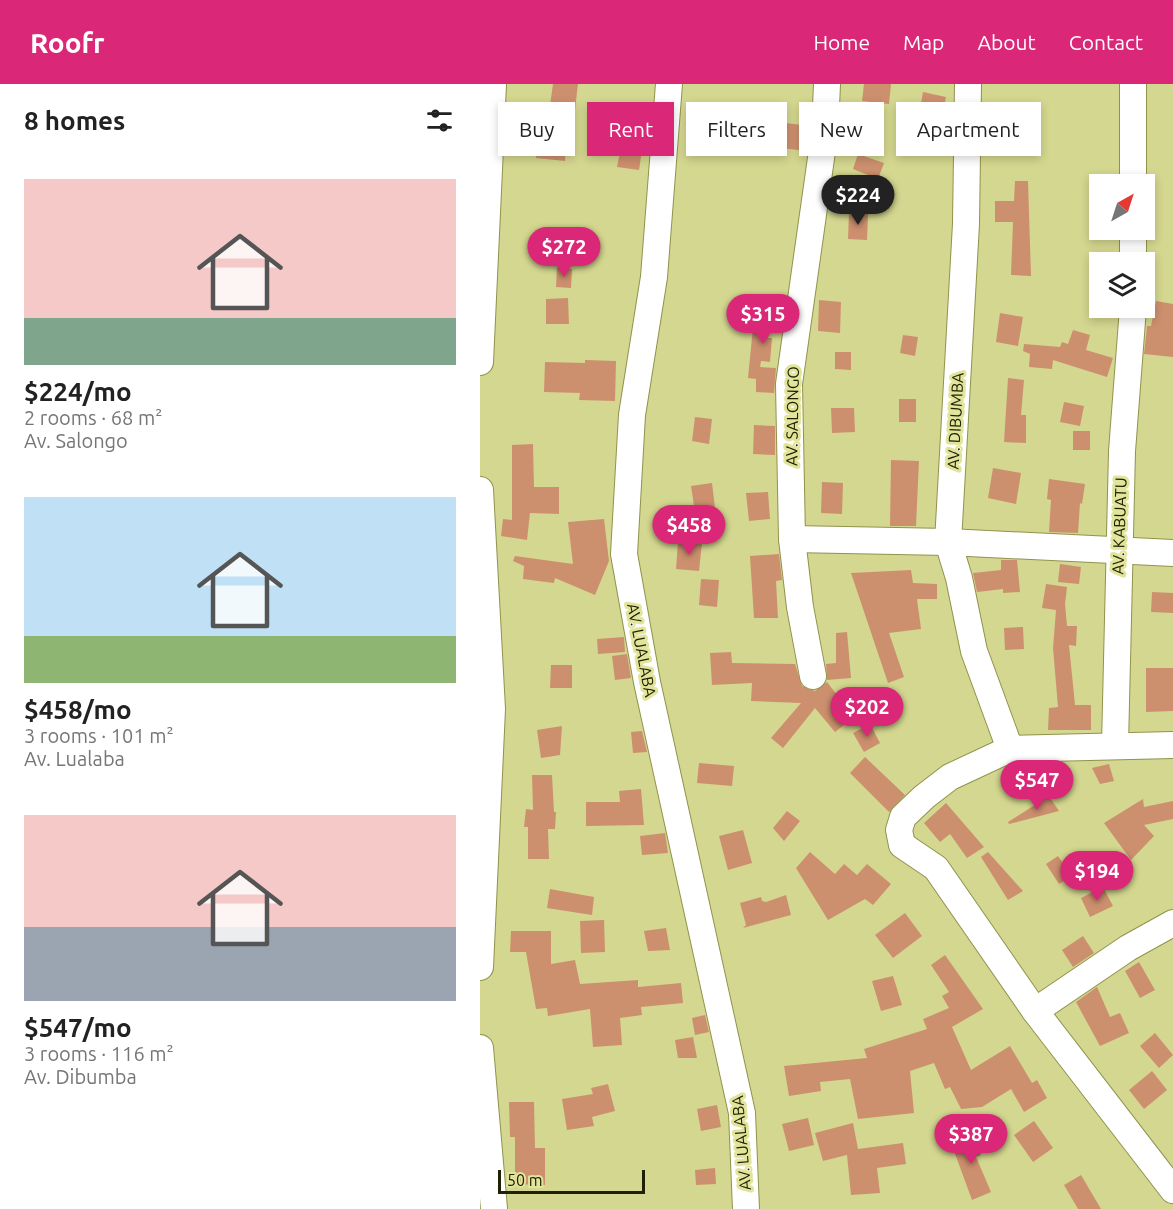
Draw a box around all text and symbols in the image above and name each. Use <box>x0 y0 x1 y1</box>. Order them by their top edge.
text: Roofr <box>30 27 105 58</box>
text: Home <box>813 30 870 54</box>
text: Map <box>903 30 944 54</box>
text: About <box>977 30 1036 54</box>
text: Contact <box>1069 30 1143 54</box>
chip: Buy <box>498 102 575 156</box>
chip: Rent <box>587 102 674 156</box>
chip: Filters <box>686 102 787 156</box>
chip: New <box>799 102 884 156</box>
chip: Apartment <box>896 102 1041 156</box>
icon: filters <box>423 104 456 137</box>
text: 8 homes <box>24 106 125 135</box>
north arrow <box>1089 174 1155 240</box>
map controls <box>1089 174 1155 318</box>
pin: $224 <box>822 175 894 226</box>
text: $224 <box>835 183 881 206</box>
icon: home <box>186 218 294 326</box>
pin: $272 <box>528 227 600 278</box>
text: $272 <box>541 235 587 258</box>
button: layers <box>1089 252 1155 318</box>
pin: $315 <box>727 294 799 345</box>
text: $315 <box>740 302 786 325</box>
street label: AV. SALONGO <box>782 366 802 466</box>
street label: AV. DIBUMBA <box>943 371 967 470</box>
text: $224/mo <box>24 377 132 406</box>
text: 2 rooms · 68 m² <box>24 406 162 429</box>
text: Av. Salongo <box>24 429 128 452</box>
street label: AV. KABUATU <box>1108 477 1130 575</box>
pin: $458 <box>653 505 725 556</box>
text: $458 <box>666 513 712 536</box>
icon: home <box>186 536 294 644</box>
street label: AV. LUALABA <box>624 602 660 699</box>
pin: $202 <box>831 687 903 738</box>
text: $458/mo <box>24 695 132 724</box>
text: $202 <box>844 695 890 718</box>
text: 3 rooms · 101 m² <box>24 724 174 747</box>
text: Av. Lualaba <box>24 747 125 770</box>
pin: $547 <box>1001 760 1073 811</box>
text: $547 <box>1014 768 1060 791</box>
pin: $194 <box>1061 851 1133 902</box>
icon: home <box>186 854 294 962</box>
text: $194 <box>1074 859 1120 882</box>
text: $547/mo <box>24 1013 132 1042</box>
text: 3 rooms · 116 m² <box>24 1042 174 1065</box>
text: Av. Dibumba <box>24 1065 137 1088</box>
street label: AV. LUALABA <box>728 1094 754 1191</box>
pin: $387 <box>935 1114 1007 1165</box>
text: $387 <box>948 1122 994 1145</box>
scale bar <box>498 1167 645 1194</box>
text: 50 m <box>507 1171 543 1189</box>

